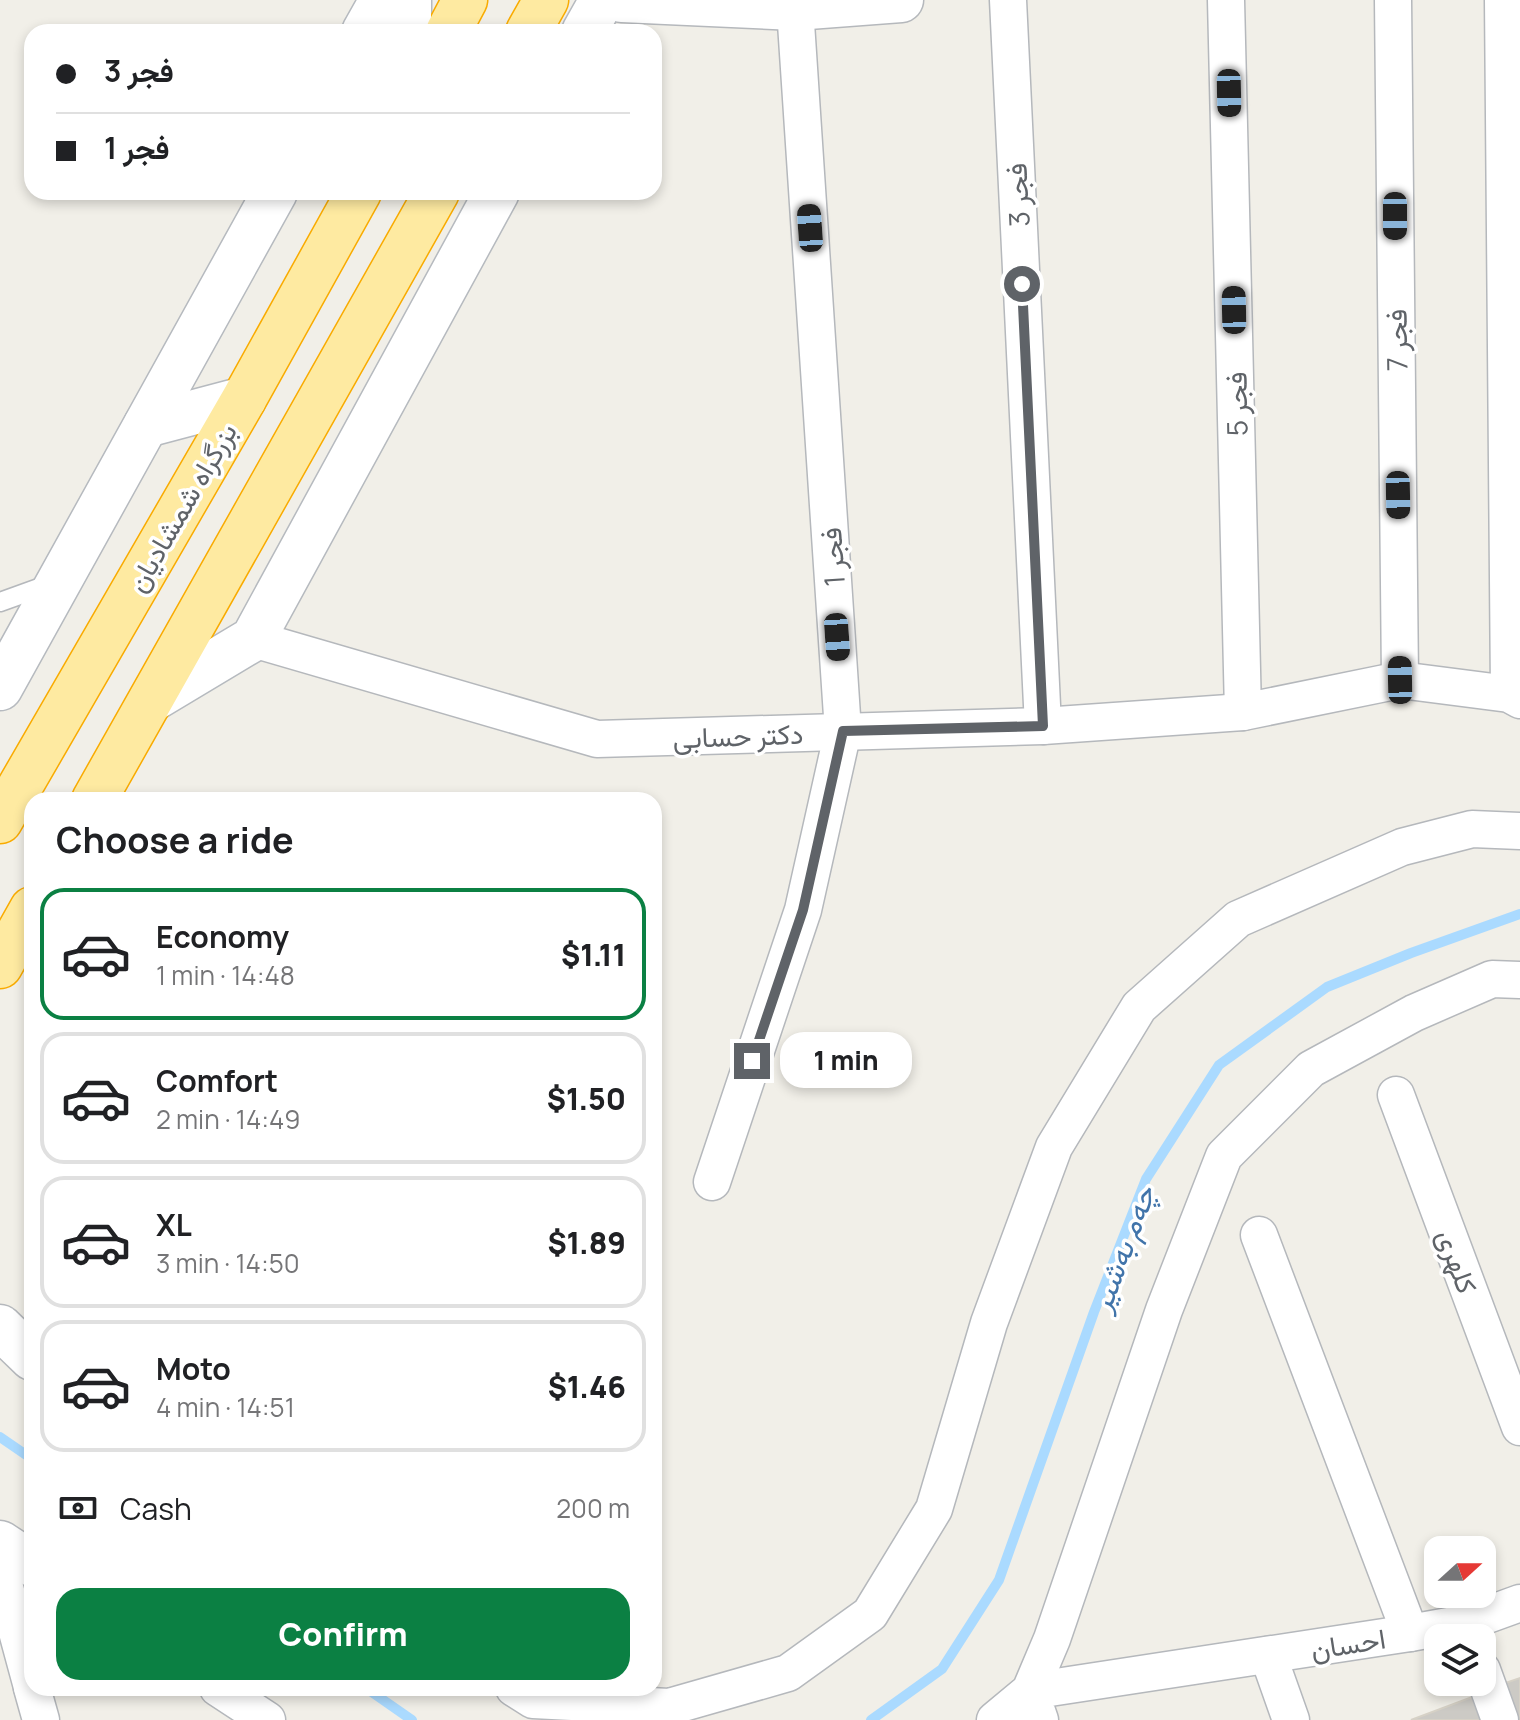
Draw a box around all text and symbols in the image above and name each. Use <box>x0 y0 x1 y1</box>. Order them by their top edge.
text: فجر 3 <box>104 50 174 91</box>
car <box>1217 69 1241 117</box>
text: فجر 1 <box>104 127 170 168</box>
street label: فجر 3 <box>996 162 1038 228</box>
car <box>1383 192 1407 240</box>
car <box>796 203 824 253</box>
route start <box>1004 266 1040 302</box>
car <box>1222 286 1246 334</box>
street label: فجر 7 <box>1376 308 1416 372</box>
street label: فجر 5 <box>1216 371 1256 437</box>
street label: بزرگراه شمشادیان <box>117 415 245 599</box>
car <box>1386 471 1410 519</box>
street label: فجر 1 <box>811 526 853 588</box>
car <box>823 612 851 662</box>
car <box>1388 656 1412 704</box>
street label: دکتر حسابی <box>672 714 804 756</box>
text: Choose a ride <box>56 815 294 864</box>
text: Economy <box>156 916 289 957</box>
icon: car <box>60 918 132 990</box>
text: $1.11 <box>561 934 626 975</box>
text: 1 min · 14:48 <box>156 957 295 993</box>
callout: 1 min <box>780 1033 912 1089</box>
text: 1 min <box>813 1042 879 1078</box>
route end <box>734 1043 770 1079</box>
text: Comfort <box>156 1060 278 1101</box>
icon: car <box>60 1062 132 1134</box>
text: $1.50 <box>547 1078 626 1119</box>
text: 2 min · 14:49 <box>156 1101 300 1137</box>
water label: چەم بەشیر <box>1079 1179 1166 1319</box>
text: XL <box>156 1204 192 1245</box>
icon: car <box>60 1206 132 1278</box>
text: $1.89 <box>547 1222 626 1263</box>
street label: کلهری <box>1429 1224 1487 1298</box>
text: 3 min · 14:50 <box>156 1245 300 1281</box>
text: Moto <box>156 1348 231 1389</box>
icon: car <box>60 1350 132 1422</box>
text: $1.46 <box>548 1366 626 1407</box>
text: 4 min · 14:51 <box>156 1389 295 1425</box>
icon: cash <box>56 1486 100 1530</box>
text: Cash <box>120 1488 192 1529</box>
text: 200 m <box>556 1490 630 1526</box>
north arrow <box>1424 1536 1496 1608</box>
map controls <box>1424 1536 1496 1696</box>
button: Confirm <box>56 1588 630 1680</box>
street label: احسان <box>1308 1618 1388 1668</box>
button: layers <box>1424 1624 1496 1696</box>

